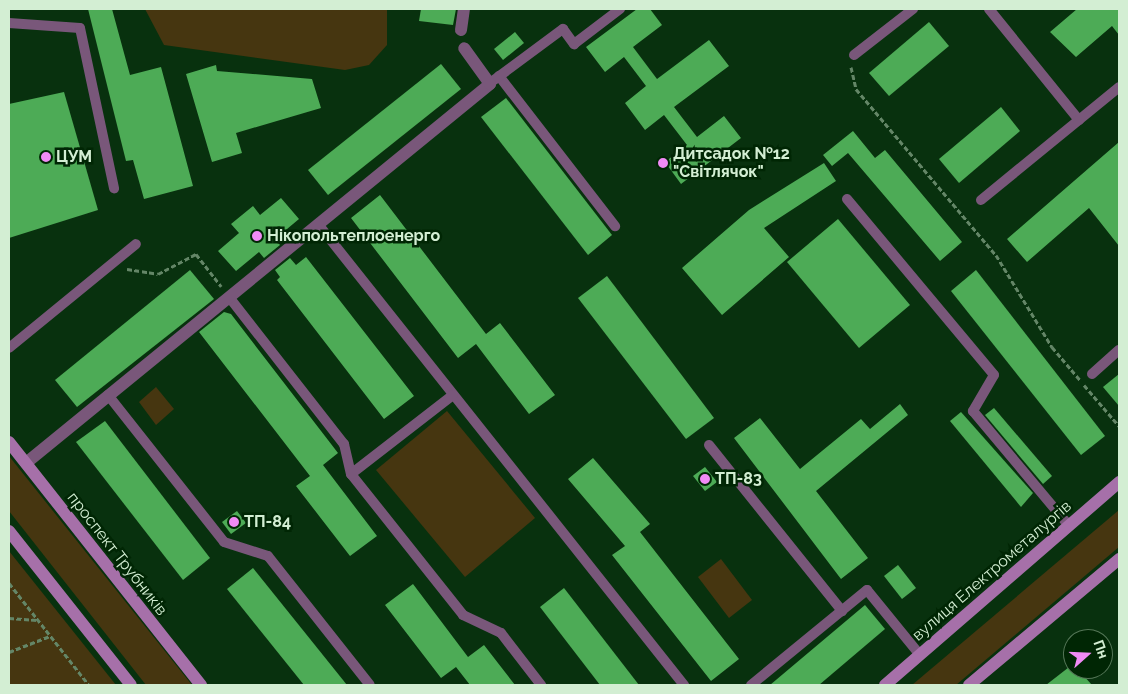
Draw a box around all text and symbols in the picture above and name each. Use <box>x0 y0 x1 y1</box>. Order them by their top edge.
place label: Дитсадок №12 "Світлячок" <box>673 144 790 182</box>
place label: ЦУМ <box>56 147 92 167</box>
marker: ЦУМ <box>40 151 52 163</box>
marker: Дитсадок №12 "Світлячок" <box>657 157 669 169</box>
place label: Нікопольтеплоенерго <box>267 226 440 246</box>
marker: Нікопольтеплоенерго <box>251 230 263 242</box>
place label: ТП-83 <box>715 469 762 489</box>
marker: ТП-83 <box>699 473 711 485</box>
street label: проспект Трубників <box>63 488 171 620</box>
street label: вулиця Електрометалургів <box>909 497 1075 645</box>
place label: ТП-84 <box>244 512 291 532</box>
marker: ТП-84 <box>228 516 240 528</box>
north arrow <box>1063 629 1113 679</box>
text: Пн <box>1090 638 1112 661</box>

